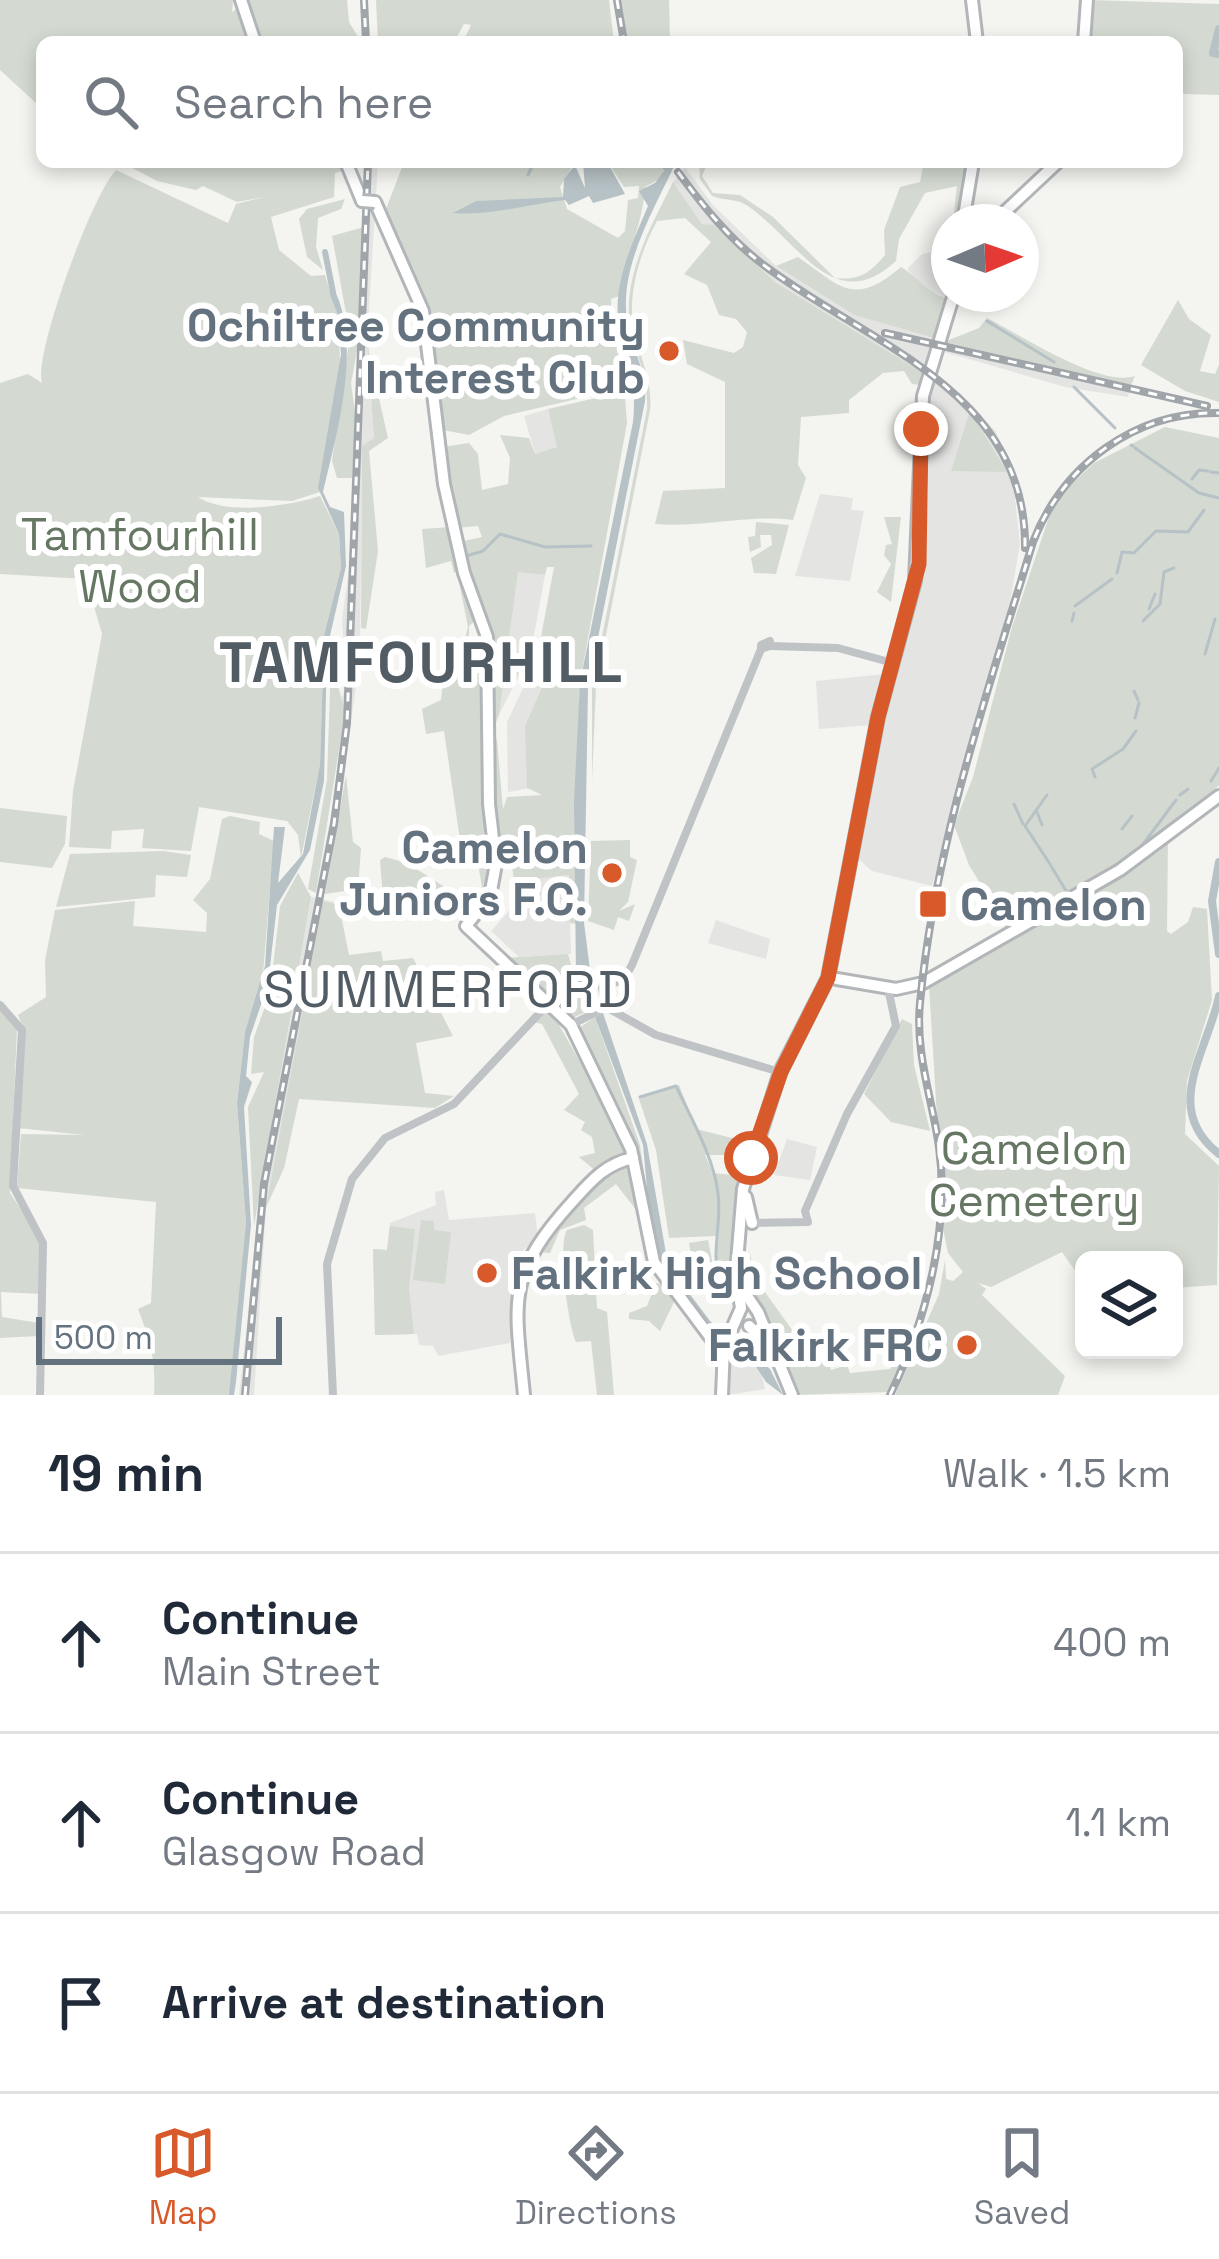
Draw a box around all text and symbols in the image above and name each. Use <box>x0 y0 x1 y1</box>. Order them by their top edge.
search box <box>36 36 1183 168</box>
icon: search <box>78 69 144 135</box>
text: Search here <box>174 74 433 131</box>
north arrow <box>931 204 1039 312</box>
place label: Ochiltree Community Interest Club <box>187 297 645 406</box>
marker: Ochiltree Community Interest Club <box>656 338 682 364</box>
route end <box>894 402 948 456</box>
park label: Tamfourhill Wood <box>21 506 259 615</box>
district label: TAMFOURHILL <box>219 626 625 699</box>
place label: Camelon Juniors F.C. <box>339 819 588 928</box>
marker: Camelon Juniors F.C. <box>599 860 625 886</box>
place label: Camelon <box>960 876 1147 933</box>
marker: Camelon <box>917 888 949 920</box>
district label: SUMMERFORD <box>263 957 635 1022</box>
park label: Camelon Cemetery <box>928 1120 1140 1229</box>
route start <box>724 1131 778 1185</box>
place label: Falkirk High School <box>511 1245 922 1302</box>
map controls <box>1075 1251 1183 1359</box>
button: layers <box>1075 1251 1183 1359</box>
marker: Falkirk High School <box>474 1260 500 1286</box>
scale bar <box>36 1311 282 1364</box>
text: 500 m <box>54 1317 153 1359</box>
place label: Falkirk FRC <box>708 1317 943 1374</box>
marker: Falkirk FRC <box>954 1332 980 1358</box>
text: 19 min <box>48 1441 204 1506</box>
text: Walk · 1.5 km <box>943 1449 1171 1498</box>
text: Continue <box>162 1590 359 1647</box>
icon: ahead <box>48 1610 114 1676</box>
text: 400 m <box>1053 1618 1171 1667</box>
text: Main Street <box>162 1647 381 1696</box>
text: Continue <box>162 1770 359 1827</box>
icon: ahead <box>48 1790 114 1856</box>
text: 1.1 km <box>1066 1798 1171 1847</box>
text: Glasgow Road <box>162 1827 426 1876</box>
icon: arrive <box>48 1970 114 2036</box>
text: Arrive at destination <box>162 1974 606 2031</box>
tab: Map <box>149 2120 217 2234</box>
tab: Directions <box>515 2120 677 2234</box>
tab: Saved <box>974 2120 1070 2234</box>

